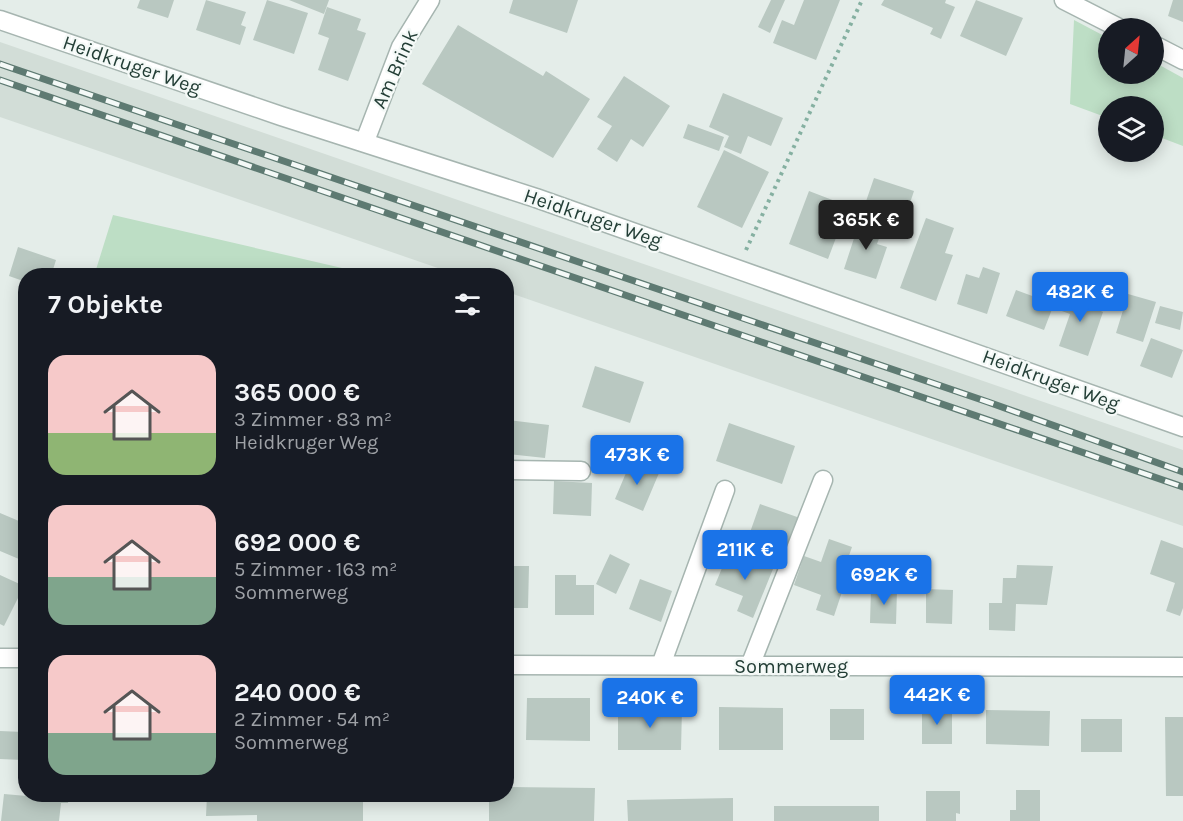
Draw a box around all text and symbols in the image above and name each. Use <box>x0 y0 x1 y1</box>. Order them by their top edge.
north arrow <box>1098 18 1164 84</box>
map controls <box>1098 18 1164 162</box>
street label: Am Brink <box>367 26 423 112</box>
street label: Heidkruger Weg <box>60 31 204 99</box>
button: layers <box>1098 96 1164 162</box>
street label: Heidkruger Weg <box>521 184 665 252</box>
pin: 365K € <box>817 200 915 251</box>
text: 365K € <box>832 208 900 231</box>
pin: 482K € <box>1031 272 1129 323</box>
text: 482K € <box>1046 280 1114 303</box>
icon: filters <box>451 288 484 321</box>
text: 7 Objekte <box>48 289 163 320</box>
street label: Heidkruger Weg <box>979 344 1123 416</box>
text: 365 000 € <box>234 377 360 408</box>
icon: home <box>96 379 168 451</box>
text: 3 Zimmer · 83 m² <box>234 408 392 431</box>
text: Heidkruger Weg <box>234 431 378 454</box>
pin: 473K € <box>588 435 686 486</box>
text: 473K € <box>604 443 670 466</box>
text: 692 000 € <box>234 527 360 558</box>
icon: home <box>96 529 168 601</box>
pin: 211K € <box>696 530 794 581</box>
text: 211K € <box>716 538 774 561</box>
pin: 692K € <box>835 555 933 606</box>
text: 5 Zimmer · 163 m² <box>234 558 397 581</box>
text: 692K € <box>850 563 918 586</box>
text: Sommerweg <box>234 581 348 604</box>
street label: Sommerweg <box>734 655 848 678</box>
pin: 442K € <box>888 675 986 726</box>
text: 240 000 € <box>234 677 361 708</box>
pin: 240K € <box>601 678 699 729</box>
icon: home <box>96 679 168 751</box>
text: 442K € <box>904 683 970 706</box>
text: 240K € <box>616 686 684 709</box>
text: 2 Zimmer · 54 m² <box>234 708 390 731</box>
text: Sommerweg <box>234 731 348 754</box>

